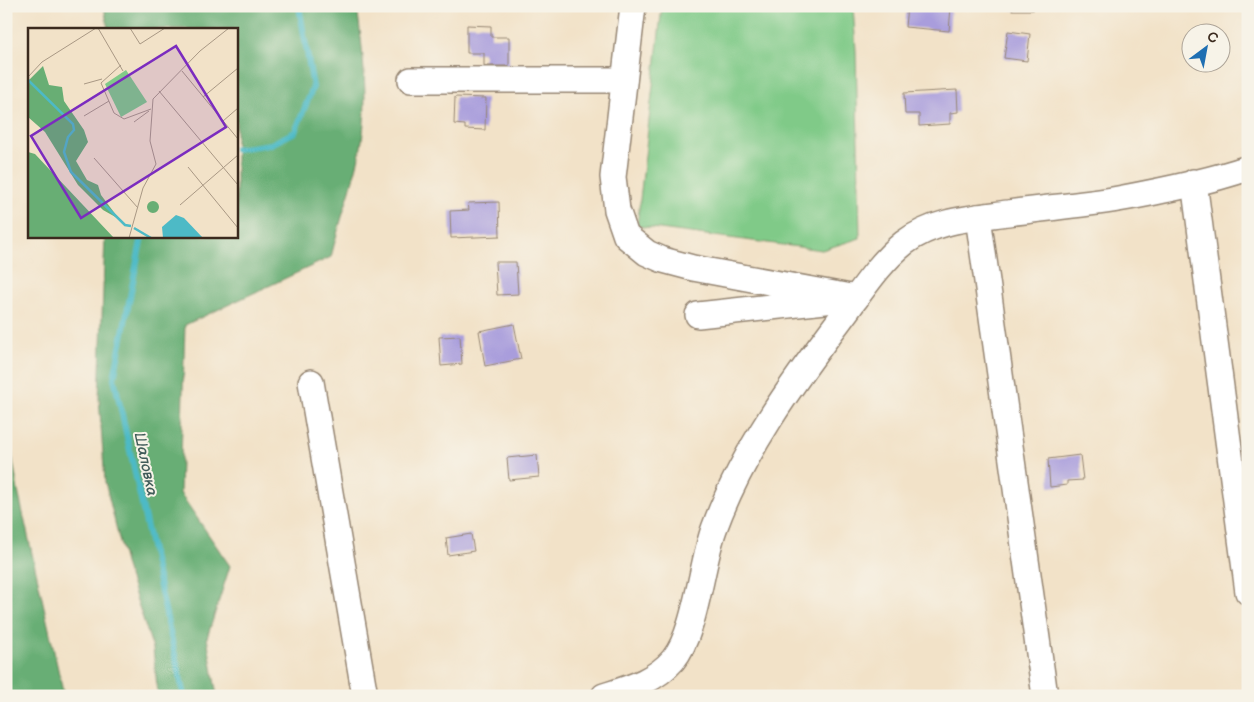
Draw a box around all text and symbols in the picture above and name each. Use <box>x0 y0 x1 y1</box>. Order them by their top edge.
north arrow <box>1182 22 1232 72</box>
inset map <box>28 28 238 238</box>
text: С <box>1204 28 1221 47</box>
water label: Шаловка <box>130 431 162 498</box>

